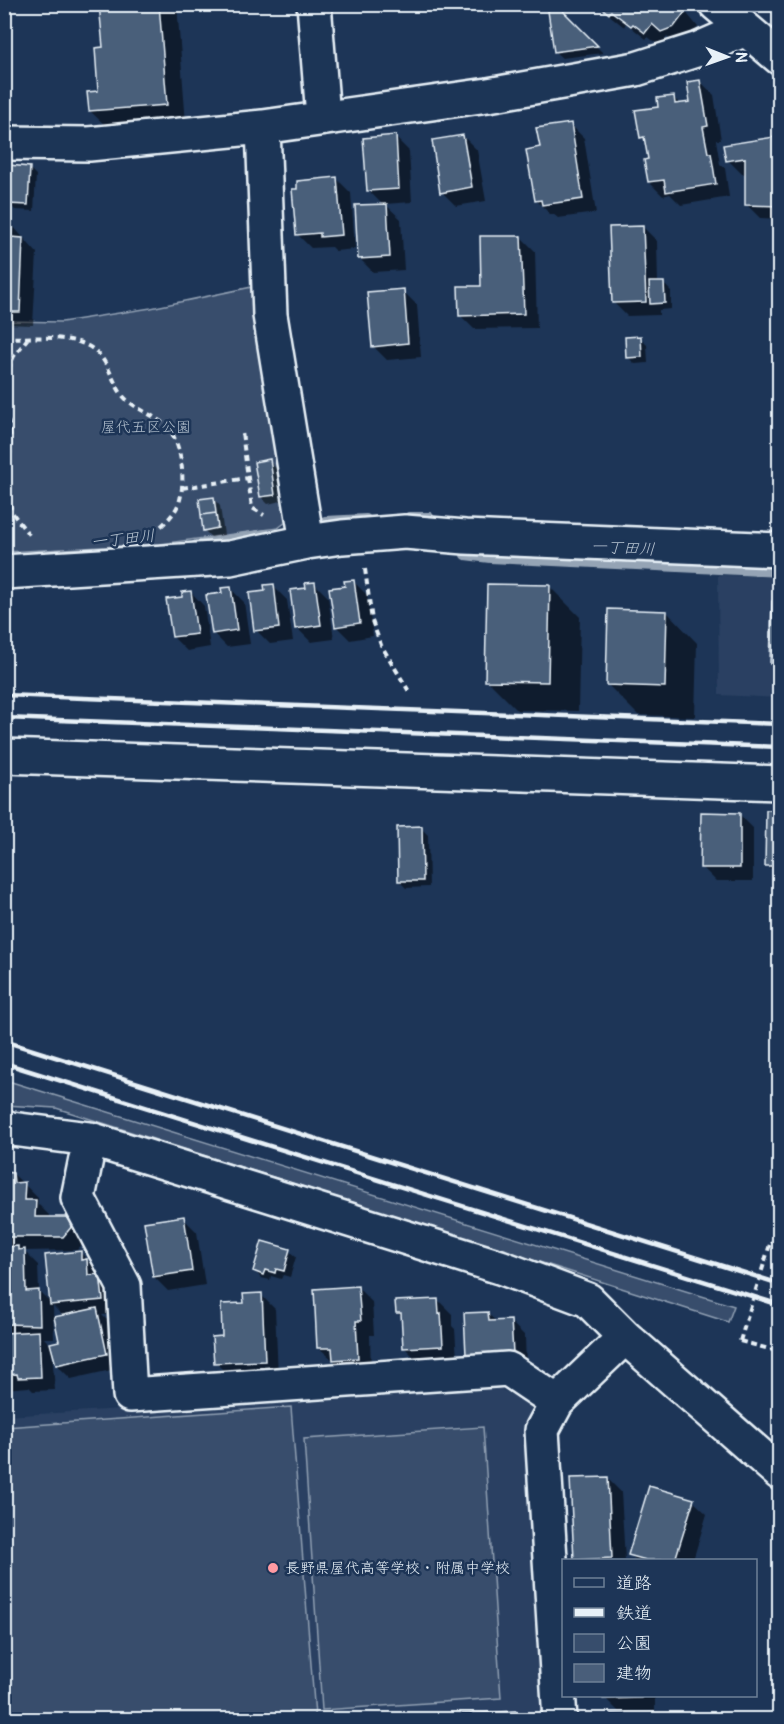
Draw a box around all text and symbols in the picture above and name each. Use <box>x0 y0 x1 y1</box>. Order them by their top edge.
north arrow <box>697 27 757 87</box>
text: N <box>731 52 751 63</box>
park label: 屋代五区公園 <box>101 418 191 437</box>
water label: 一丁田川 <box>90 526 156 552</box>
water label: 一丁田川 <box>591 536 655 560</box>
place label: 長野県屋代高等学校・附属中学校 <box>285 1559 510 1578</box>
legend <box>562 1559 757 1697</box>
marker: 長野県屋代高等学校・附属中学校 <box>266 1561 280 1575</box>
text: 道路 <box>616 1572 652 1595</box>
text: 鉄道 <box>616 1602 652 1625</box>
text: 公園 <box>616 1632 652 1655</box>
text: 建物 <box>616 1662 652 1685</box>

